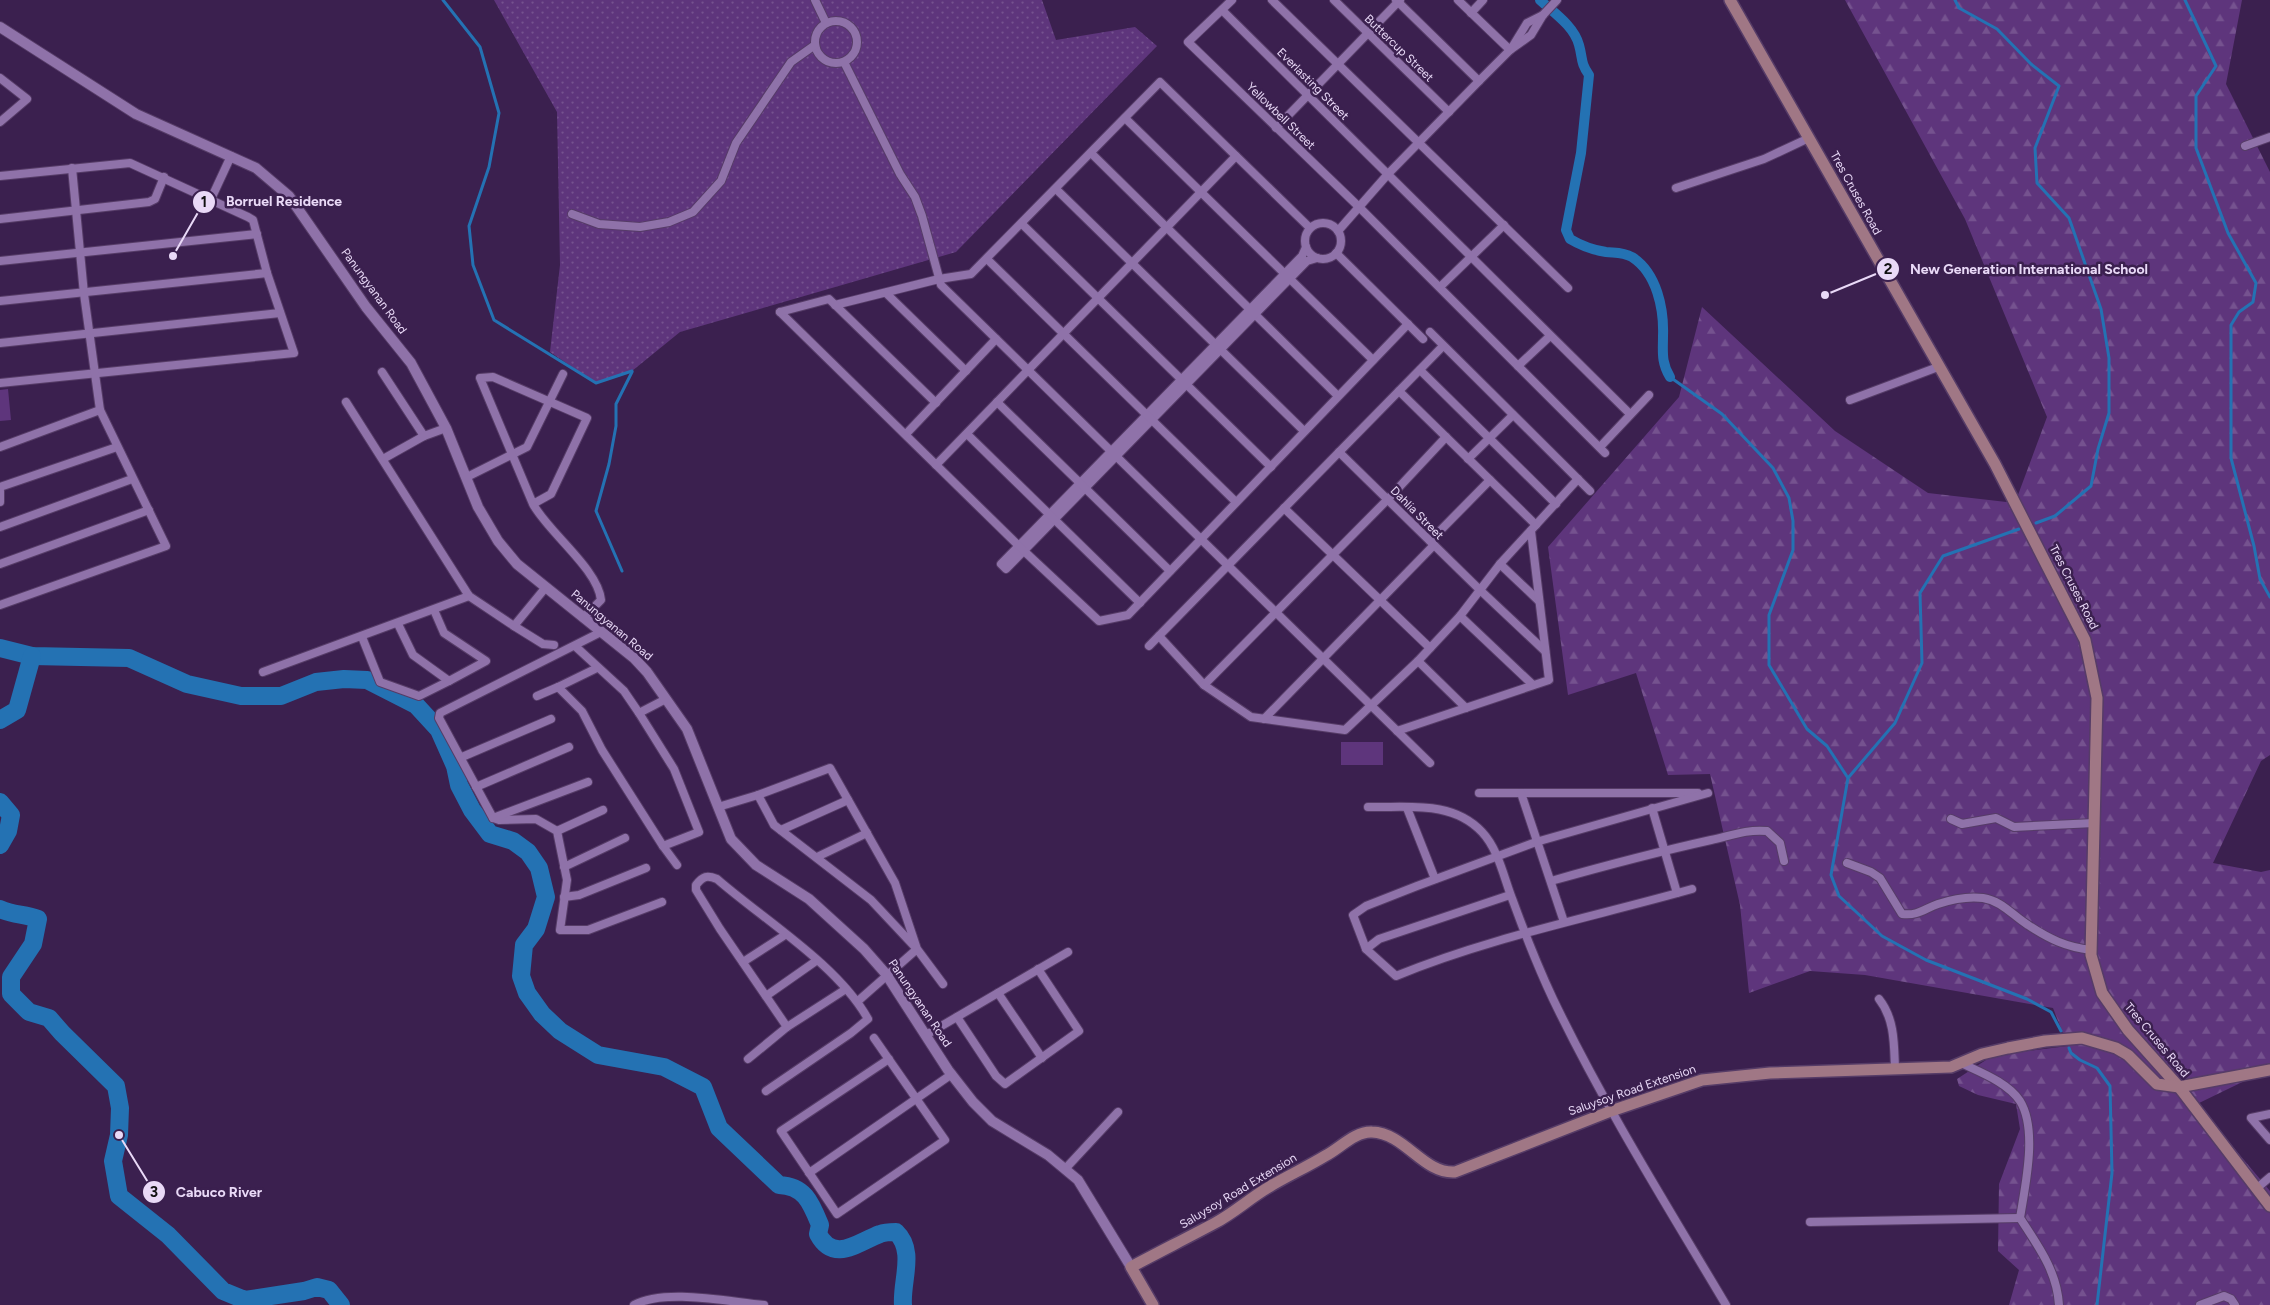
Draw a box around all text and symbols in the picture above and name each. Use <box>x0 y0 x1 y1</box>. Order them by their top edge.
street label: Buttercup Street <box>1362 12 1437 85</box>
street label: Everlasting Street <box>1274 45 1352 123</box>
street label: Yellowbell Street <box>1244 80 1319 153</box>
street label: Tres Cruses Road <box>1827 149 1885 237</box>
callout: Borruel Residence <box>191 187 352 216</box>
text: 1 <box>201 193 207 211</box>
text: Borruel Residence <box>226 193 342 210</box>
street label: Panungyanan Road <box>338 245 410 337</box>
callout: New Generation International School <box>1875 254 2158 283</box>
text: 2 <box>1884 260 1893 278</box>
text: New Generation International School <box>1910 261 2148 278</box>
street label: Dahlia Street <box>1388 484 1447 543</box>
street label: Tres Cruses Road <box>2047 542 2101 632</box>
street label: Panungyanan Road <box>568 587 656 663</box>
street label: Panungyanan Road <box>886 957 954 1049</box>
street label: Tres Cruses Road <box>2122 1000 2192 1080</box>
street label: Saluysoy Road Extension <box>1566 1061 1698 1118</box>
street label: Saluysoy Road Extension <box>1177 1150 1299 1232</box>
callout: Cabuco River <box>141 1178 273 1207</box>
text: 3 <box>150 1183 158 1201</box>
text: Cabuco River <box>176 1184 263 1201</box>

